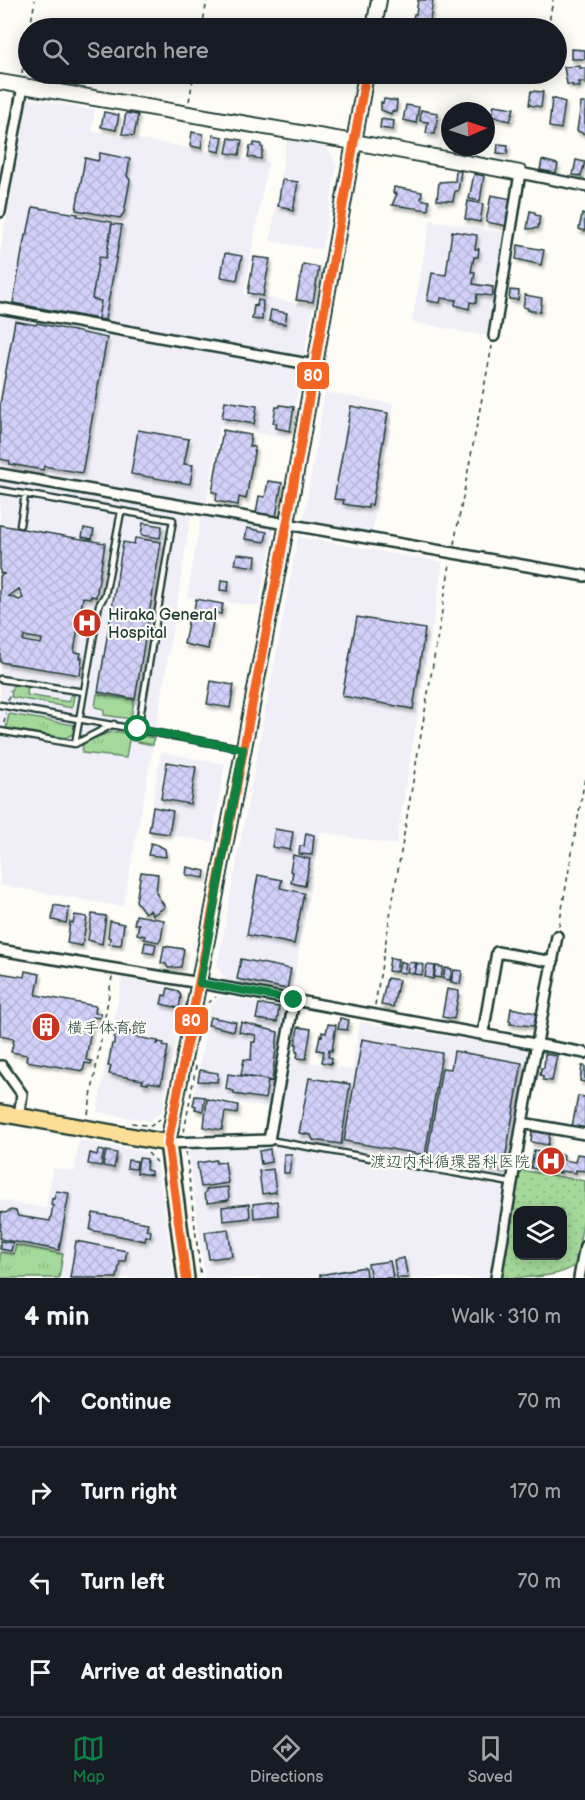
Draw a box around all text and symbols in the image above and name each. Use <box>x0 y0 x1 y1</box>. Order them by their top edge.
search box <box>18 18 567 84</box>
icon: search <box>39 35 72 68</box>
text: Search here <box>87 38 209 65</box>
north arrow <box>441 102 495 156</box>
line badge: 80 <box>296 361 330 390</box>
text: 80 <box>303 367 323 386</box>
place label: Hiraka General Hospital <box>108 606 217 643</box>
hospital icon: Hiraka General Hospital <box>71 607 103 639</box>
route start <box>124 715 150 741</box>
route end <box>280 986 306 1012</box>
line badge: 80 <box>174 1006 209 1035</box>
building icon: 横手体育館 <box>30 1011 62 1043</box>
text: 80 <box>181 1012 201 1031</box>
place label: 横手体育館 <box>67 1019 147 1038</box>
hospital icon: 渡辺内科循環器科医院 <box>535 1145 567 1177</box>
place label: 渡辺内科循環器科医院 <box>370 1153 530 1172</box>
map controls <box>513 1206 567 1260</box>
button: layers <box>513 1206 567 1260</box>
text: 4 min <box>24 1302 89 1333</box>
text: Walk · 310 m <box>452 1305 561 1329</box>
icon: ahead <box>24 1386 57 1419</box>
text: Continue <box>81 1389 171 1416</box>
text: 70 m <box>517 1390 561 1414</box>
icon: right <box>24 1476 57 1509</box>
text: Turn right <box>81 1479 177 1506</box>
text: 170 m <box>510 1480 561 1504</box>
icon: left <box>24 1566 57 1599</box>
text: Turn left <box>81 1569 165 1596</box>
text: 70 m <box>517 1570 561 1594</box>
icon: arrive <box>24 1656 57 1689</box>
text: Arrive at destination <box>81 1659 283 1686</box>
tab: Map <box>72 1732 105 1787</box>
tab: Directions <box>250 1732 323 1787</box>
tab: Saved <box>468 1732 513 1787</box>

